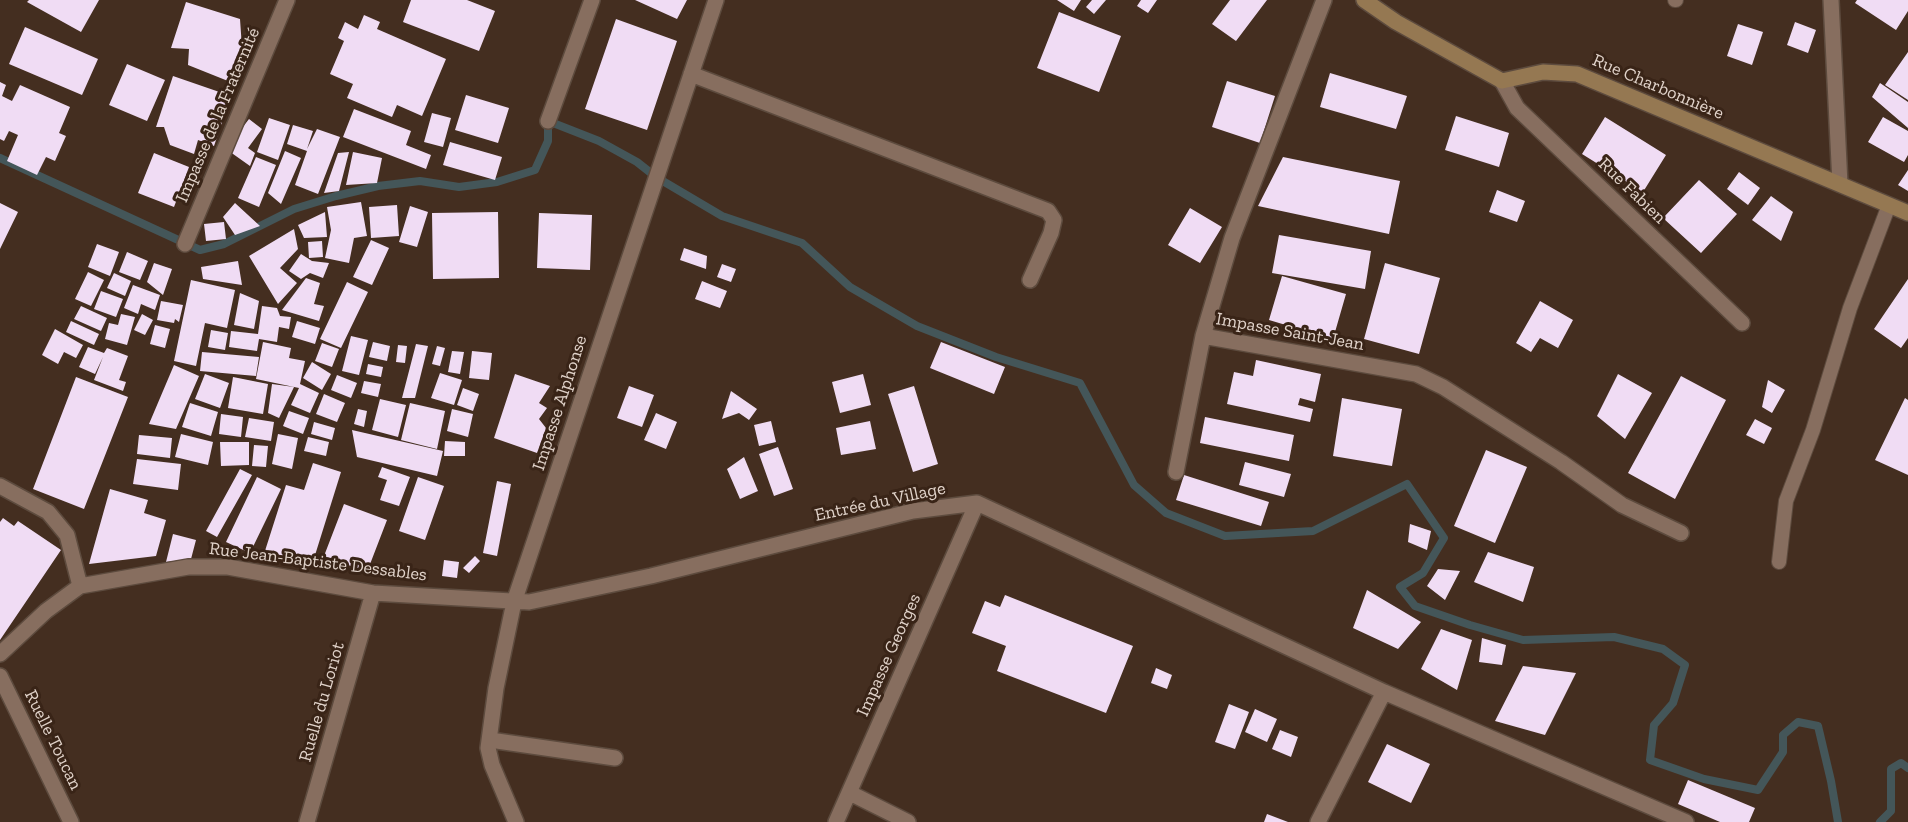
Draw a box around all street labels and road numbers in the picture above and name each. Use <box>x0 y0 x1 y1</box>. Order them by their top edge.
street label: Impasse de la Fraternité <box>171 24 265 206</box>
street label: Rue Charbonnière <box>1589 50 1727 124</box>
street label: Rue Fabien <box>1594 153 1670 229</box>
street label: Impasse Saint-Jean <box>1214 308 1366 356</box>
street label: Impasse Alphonse <box>528 333 592 473</box>
street label: Entrée du Village <box>813 478 947 526</box>
street label: Rue Jean-Baptiste Dessables <box>208 538 428 586</box>
street label: Impasse Georges <box>852 590 926 720</box>
street label: Ruelle du Loriot <box>295 640 349 764</box>
street label: Ruelle Toucan <box>20 687 86 793</box>

